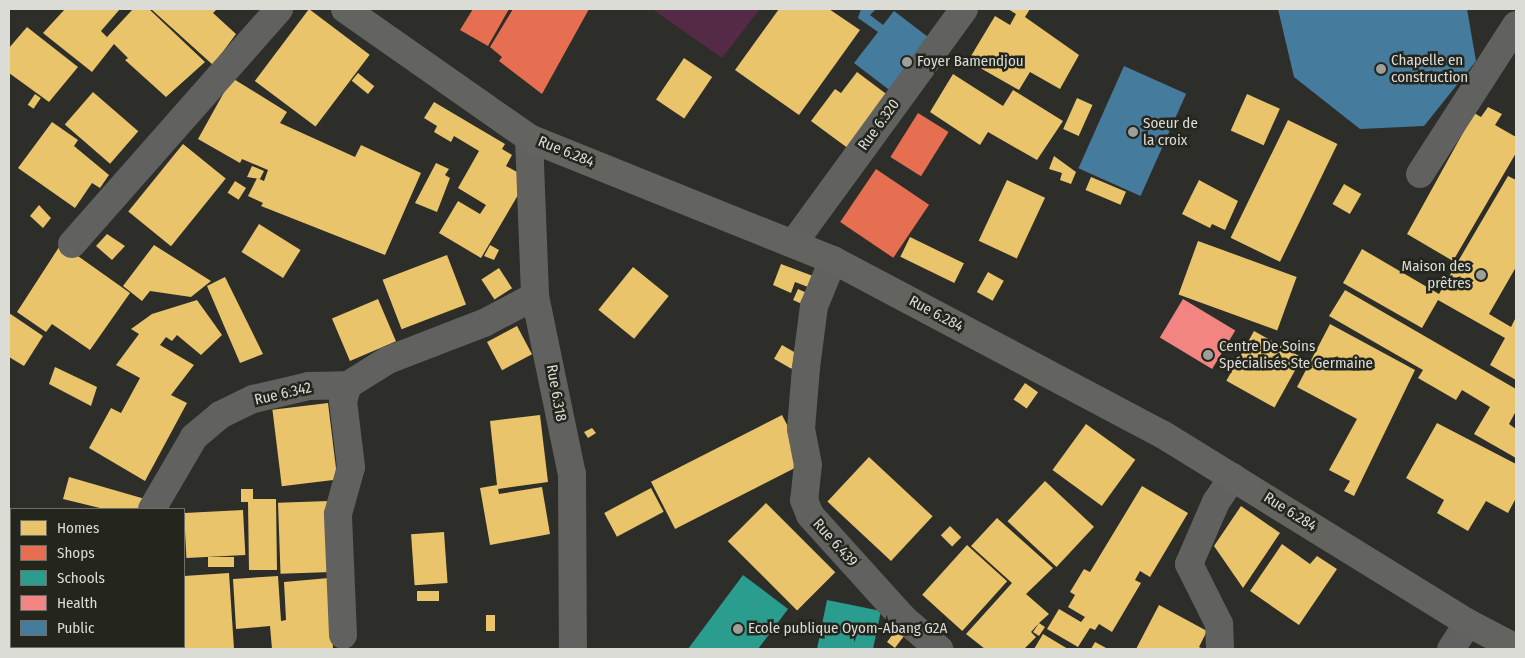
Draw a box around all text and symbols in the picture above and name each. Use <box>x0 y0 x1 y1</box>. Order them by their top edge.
place label: Chapelle en construction <box>1391 51 1468 86</box>
place label: Foyer Bamendjou <box>917 53 1024 71</box>
marker: Foyer Bamendjou <box>901 56 913 68</box>
marker: Chapelle en construction <box>1375 63 1387 75</box>
street label: Rue 6.320 <box>854 96 904 154</box>
place label: Soeur de la croix <box>1143 114 1198 149</box>
marker: Soeur de la croix <box>1127 126 1139 138</box>
street label: Rue 6.284 <box>535 133 597 171</box>
place label: Maison des prêtres <box>1402 257 1471 292</box>
marker: Maison des prêtres <box>1475 269 1487 281</box>
street label: Rue 6.284 <box>906 292 966 336</box>
place label: Centre De Soins Spécialisés Ste Germaine <box>1219 337 1373 372</box>
marker: Centre De Soins Spécialisés Ste Germaine <box>1201 348 1215 362</box>
street label: Rue 6.318 <box>542 363 570 423</box>
street label: Rue 6.342 <box>253 379 313 409</box>
street label: Rue 6.284 <box>1260 489 1320 535</box>
legend <box>10 508 185 648</box>
street label: Rue 6.439 <box>809 515 861 571</box>
text: Homes <box>57 519 99 537</box>
text: Shops <box>57 544 95 562</box>
text: Schools <box>57 569 105 587</box>
text: Health <box>57 594 97 612</box>
text: Public <box>57 619 94 637</box>
place label: Ecole publique Oyom-Abang G2A <box>748 620 947 638</box>
marker: Ecole publique Oyom-Abang G2A <box>732 623 744 635</box>

